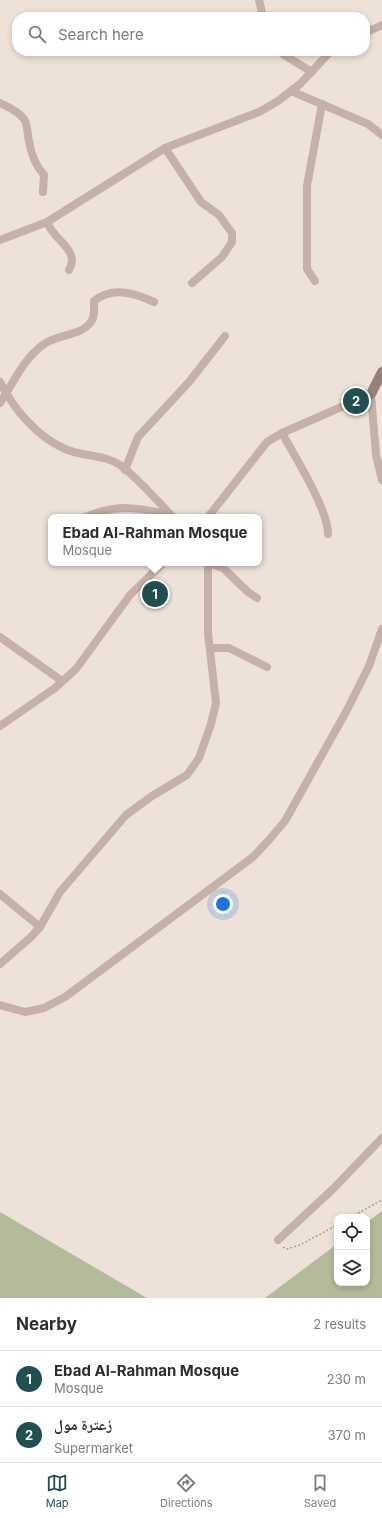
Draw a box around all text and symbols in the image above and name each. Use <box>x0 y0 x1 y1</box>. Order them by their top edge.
search box <box>12 12 370 56</box>
icon: search <box>26 23 48 45</box>
text: Search here <box>58 25 144 44</box>
pin: 2 <box>343 386 369 416</box>
popup <box>48 514 262 566</box>
text: Ebad Al-Rahman Mosque <box>62 523 248 542</box>
text: Mosque <box>62 542 112 558</box>
pin: 1 <box>142 579 168 609</box>
your location <box>213 894 233 914</box>
map controls <box>334 1214 370 1286</box>
button: locate <box>334 1214 370 1250</box>
button: layers <box>334 1250 370 1286</box>
text: Nearby <box>16 1314 77 1334</box>
text: 2 results <box>313 1316 366 1332</box>
text: Ebad Al-Rahman Mosque <box>54 1361 239 1380</box>
text: 1 <box>26 1371 32 1387</box>
text: 230 m <box>327 1371 366 1387</box>
text: Mosque <box>54 1380 104 1396</box>
text: زعترة مول <box>54 1415 112 1434</box>
text: 2 <box>25 1427 33 1443</box>
text: 370 m <box>328 1427 366 1443</box>
text: Supermarket <box>54 1440 133 1456</box>
tab: Map <box>46 1472 69 1510</box>
tab: Directions <box>160 1472 213 1510</box>
tab: Saved <box>304 1472 336 1510</box>

